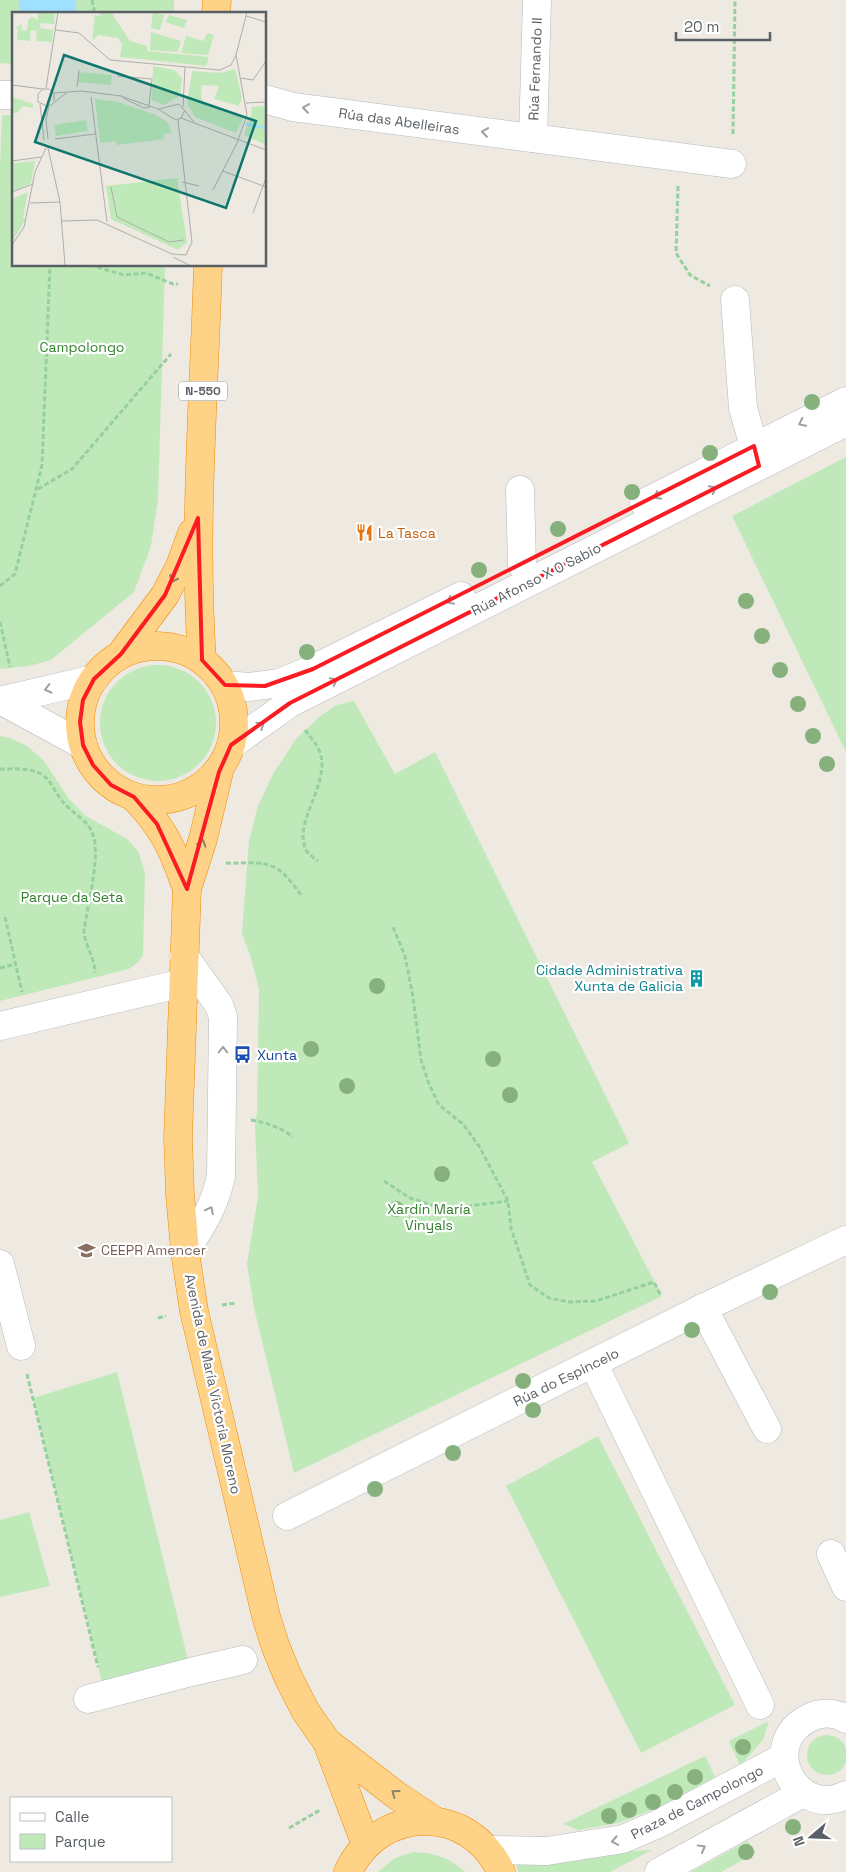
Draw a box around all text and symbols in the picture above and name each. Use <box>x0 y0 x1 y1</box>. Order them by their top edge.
scale bar <box>676 10 770 42</box>
inset map <box>12 12 266 266</box>
street label: Rúa Fernando II <box>524 17 546 121</box>
text: 20 m <box>684 17 719 36</box>
one-way arrow <box>302 103 310 114</box>
street label: Rúa das Abelleiras <box>337 104 461 138</box>
one-way arrow <box>481 127 489 138</box>
park label: Campolongo <box>39 338 125 356</box>
road number: N-550 <box>179 382 227 401</box>
one-way arrow <box>799 417 808 427</box>
one-way arrow <box>708 485 717 495</box>
one-way arrow <box>653 490 662 500</box>
restaurant icon: La Tasca <box>354 523 374 543</box>
place label: La Tasca <box>378 524 436 542</box>
street label: Rúa Afonso X O Sabio <box>468 538 604 620</box>
one-way arrow <box>169 574 179 583</box>
one-way arrow <box>446 595 455 605</box>
one-way arrow <box>329 677 338 687</box>
one-way arrow <box>43 683 52 694</box>
one-way arrow <box>256 721 265 731</box>
one-way arrow <box>196 839 206 847</box>
park label: Parque da Seta <box>21 888 123 906</box>
place label: Cidade Administrativa Xunta de Galicia <box>536 961 683 995</box>
building icon: Cidade Administrativa Xunta de Galicia <box>687 968 707 988</box>
one-way arrow <box>218 1045 228 1053</box>
bus stop icon: Xunta <box>233 1045 253 1065</box>
place label: Xunta <box>257 1046 297 1064</box>
park label: Xardín María Vinyals <box>387 1200 471 1234</box>
one-way arrow <box>204 1206 214 1215</box>
school or university icon: CEEPR Amencer <box>77 1240 97 1260</box>
place label: CEEPR Amencer <box>101 1241 206 1259</box>
street label: Avenida de María Victoria Moreno <box>181 1272 245 1496</box>
street label: Rúa do Espincelo <box>510 1344 622 1410</box>
street label: Praza de Campolongo <box>628 1761 766 1843</box>
one-way arrow <box>391 1790 401 1799</box>
legend <box>10 1797 172 1862</box>
text: Calle <box>55 1807 90 1826</box>
north arrow <box>786 1812 836 1862</box>
text: Parque <box>55 1832 106 1851</box>
text: N <box>789 1834 809 1849</box>
one-way arrow <box>611 1835 619 1845</box>
one-way arrow <box>696 1844 705 1854</box>

